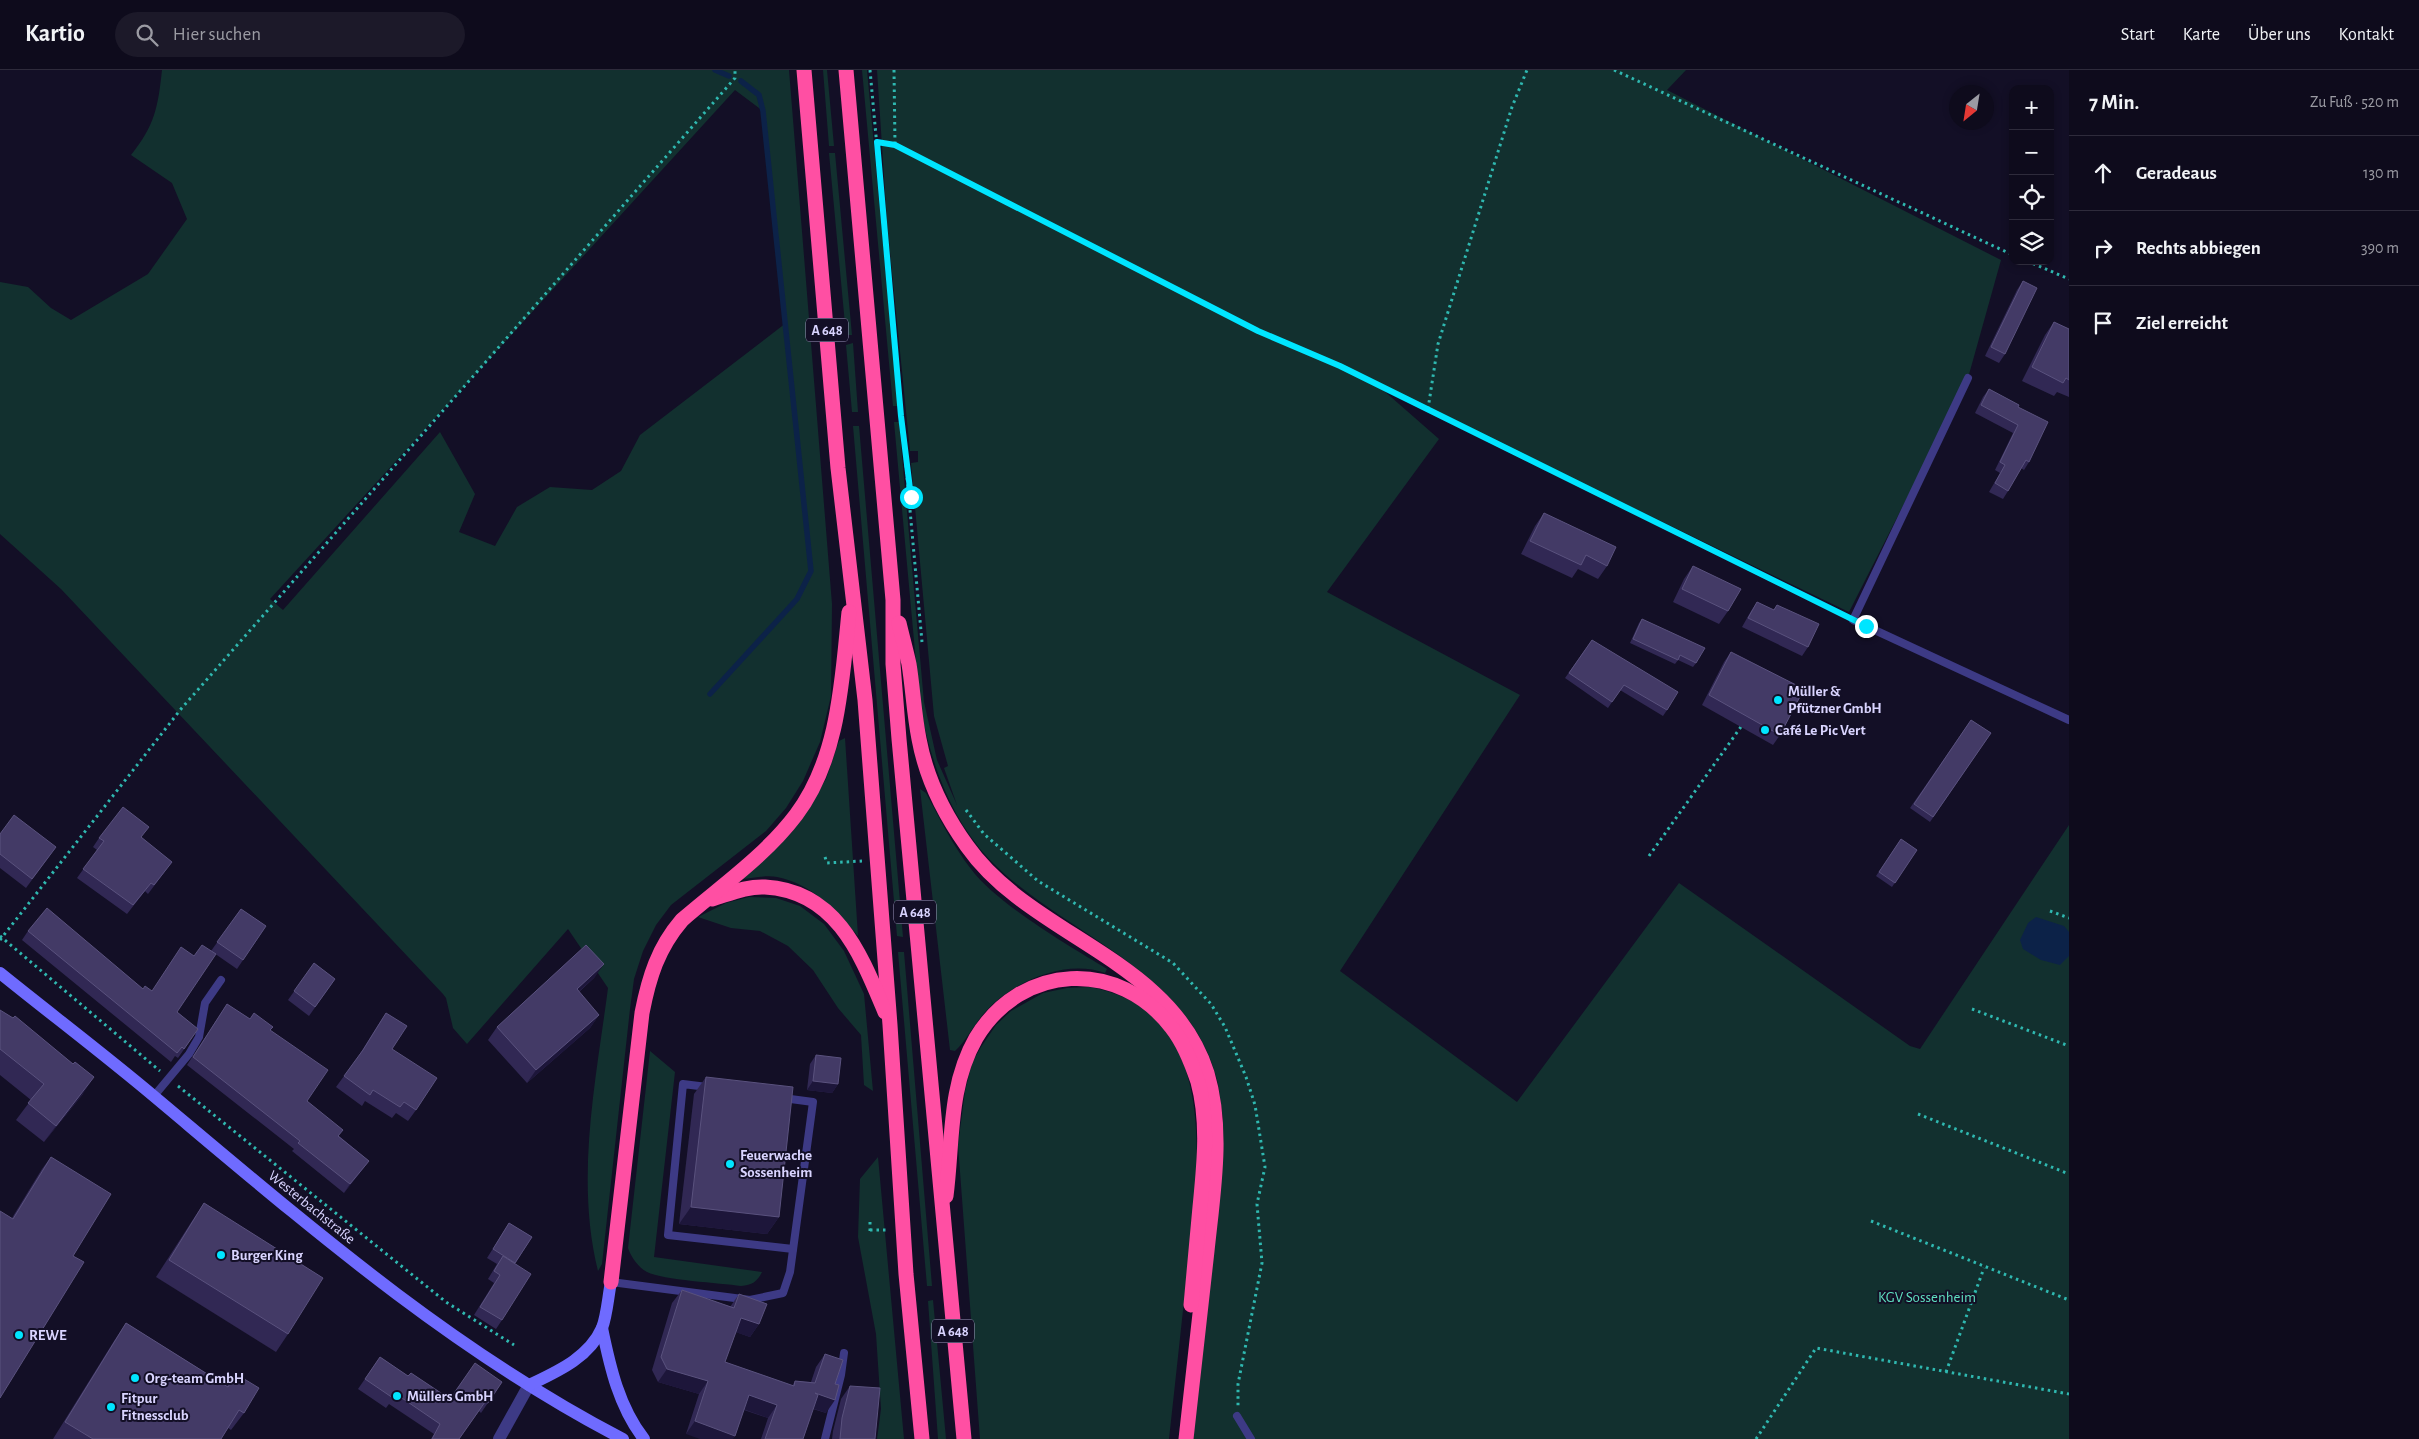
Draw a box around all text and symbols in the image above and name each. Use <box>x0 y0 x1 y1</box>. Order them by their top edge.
search box <box>115 12 465 57</box>
icon: search <box>133 21 161 49</box>
text: Kartio <box>25 22 85 46</box>
text: Hier suchen <box>173 25 261 44</box>
text: Start <box>2121 26 2155 44</box>
text: Karte <box>2183 26 2220 44</box>
text: Über uns <box>2248 26 2311 44</box>
text: Kontakt <box>2339 26 2394 44</box>
north arrow <box>1949 85 1994 130</box>
map controls <box>2009 85 2054 265</box>
button: + <box>2009 85 2054 130</box>
text: 7 Min. <box>2089 92 2139 113</box>
text: Zu Fuß · 520 m <box>2310 94 2399 110</box>
button: − <box>2009 130 2054 175</box>
icon: ahead <box>2089 159 2117 187</box>
text: Geradeaus <box>2136 164 2217 183</box>
text: 130 m <box>2363 165 2399 181</box>
button: locate <box>2009 175 2054 220</box>
button: layers <box>2009 220 2054 265</box>
icon: right <box>2089 234 2117 262</box>
text: Rechts abbiegen <box>2136 239 2261 258</box>
text: 390 m <box>2361 240 2399 256</box>
icon: arrive <box>2089 309 2117 337</box>
text: Ziel erreicht <box>2136 314 2228 333</box>
road number: A 648 <box>806 318 848 342</box>
route start <box>900 486 923 509</box>
route end <box>1855 615 1878 638</box>
place label: Müller & Pfützner GmbH <box>1788 684 1882 716</box>
marker: Müller & Pfützner GmbH <box>1772 694 1784 706</box>
place label: Café Le Pic Vert <box>1775 723 1865 738</box>
marker: Café Le Pic Vert <box>1759 724 1771 736</box>
road number: A 648 <box>894 900 936 924</box>
place label: Feuerwache Sossenheim <box>740 1148 812 1180</box>
marker: Feuerwache Sossenheim <box>724 1158 736 1170</box>
street label: Westerbachstraße <box>265 1168 358 1247</box>
place label: Burger King <box>231 1248 303 1263</box>
marker: Burger King <box>215 1249 227 1261</box>
park label: KGV Sossenheim <box>1878 1290 1976 1305</box>
road number: A 648 <box>932 1320 974 1342</box>
place label: REWE <box>29 1328 67 1343</box>
marker: REWE <box>13 1329 25 1341</box>
place label: Org-team GmbH <box>145 1371 244 1386</box>
marker: Org-team GmbH <box>129 1372 141 1384</box>
place label: Müllers GmbH <box>407 1389 494 1404</box>
marker: Müllers GmbH <box>391 1390 403 1402</box>
place label: Fitpur Fitnessclub <box>121 1391 189 1423</box>
marker: Fitpur Fitnessclub <box>105 1401 117 1413</box>

